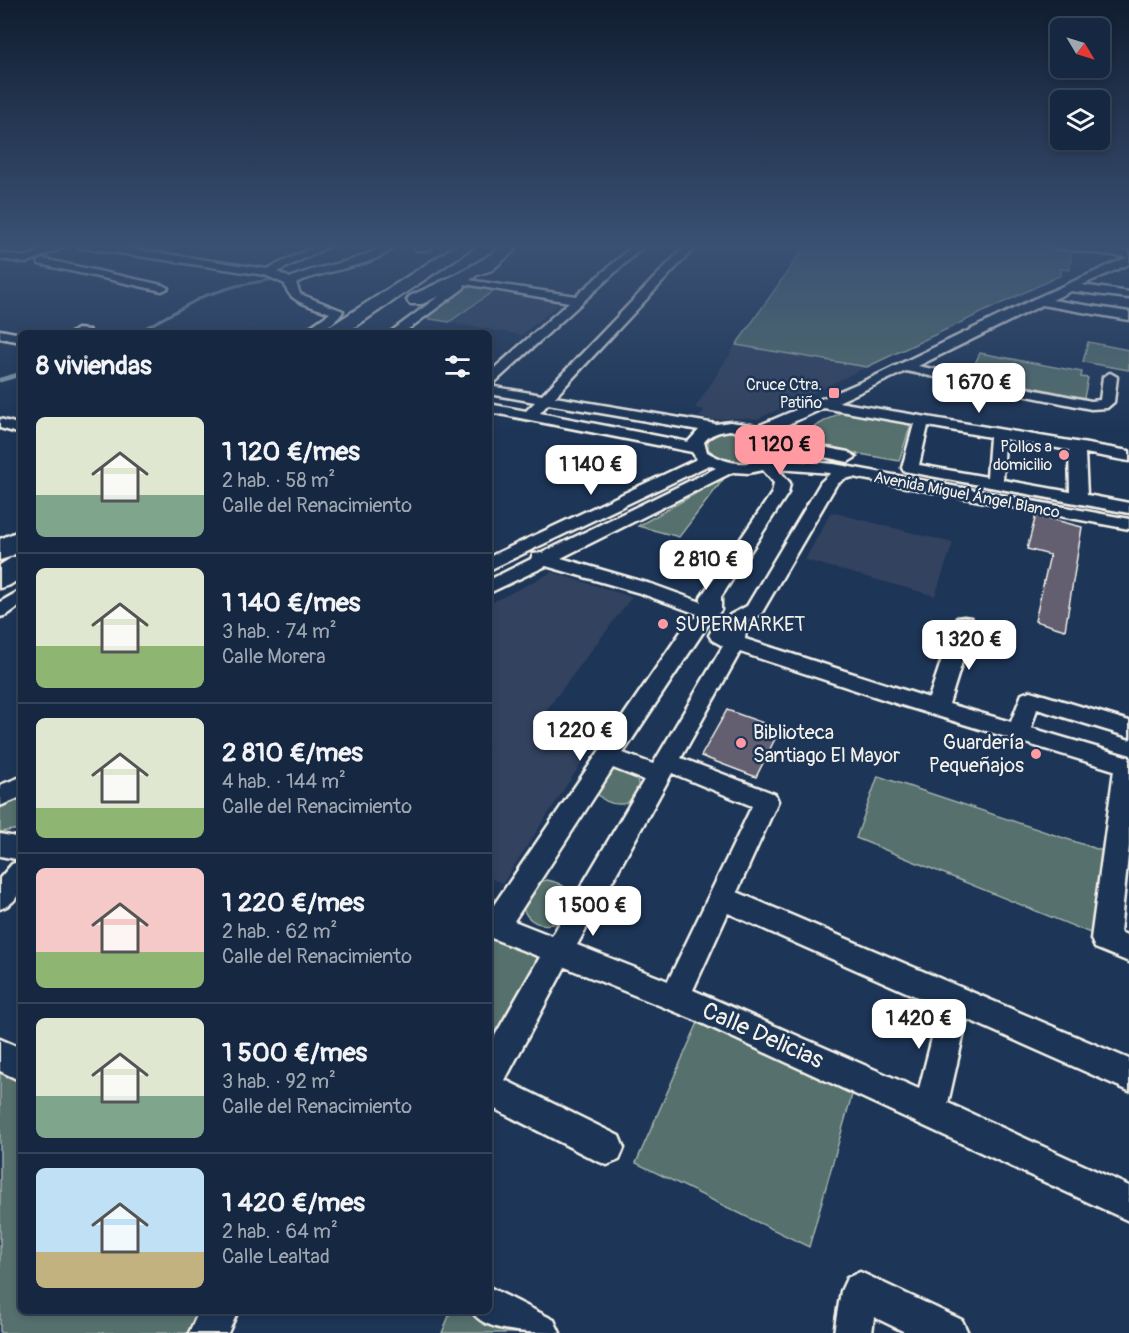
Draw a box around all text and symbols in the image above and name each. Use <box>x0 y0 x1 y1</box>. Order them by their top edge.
north arrow <box>1050 18 1110 78</box>
map controls <box>1050 18 1110 150</box>
button: layers <box>1050 90 1110 150</box>
text: 8 viviendas <box>36 350 152 382</box>
icon: filters <box>441 350 474 383</box>
pin: 1 670 € <box>924 363 1034 414</box>
text: 1 670 € <box>946 370 1012 395</box>
place label: Cruce Ctra. Patiño <box>746 375 822 413</box>
marker: Cruce Ctra. Patiño <box>827 386 841 400</box>
pin: 1 120 € <box>725 425 835 476</box>
text: 1 120 € <box>749 432 811 457</box>
text: 1 120 €/mes <box>222 436 360 468</box>
place label: Pollos a domicilio <box>993 437 1052 475</box>
icon: home <box>84 441 156 513</box>
pin: 1 140 € <box>536 445 646 496</box>
marker: Pollos a domicilio <box>1057 448 1071 462</box>
text: 1 140 € <box>560 452 622 477</box>
street label: Avenida Miguel Ángel Blanco <box>872 467 1062 523</box>
text: 2 hab. · 58 m² <box>222 468 335 493</box>
text: Calle del Renacimiento <box>222 493 412 518</box>
pin: 2 810 € <box>651 540 761 591</box>
text: 2 810 € <box>674 547 738 572</box>
text: 1 140 €/mes <box>222 587 360 619</box>
icon: home <box>84 592 156 664</box>
place label: SUPERMARKET <box>675 612 805 637</box>
marker: SUPERMARKET <box>656 617 670 631</box>
text: 3 hab. · 74 m² <box>222 619 337 644</box>
pin: 1 320 € <box>914 620 1024 671</box>
text: 1 320 € <box>936 627 1002 652</box>
text: Calle Morera <box>222 644 326 669</box>
pin: 1 220 € <box>525 711 635 762</box>
text: 1 220 € <box>547 718 613 743</box>
place label: Biblioteca Santiago El Mayor <box>753 720 900 768</box>
place label: Guardería Pequeñajos <box>929 730 1024 778</box>
marker: Biblioteca Santiago El Mayor <box>734 736 748 750</box>
text: 2 810 €/mes <box>222 737 363 769</box>
icon: home <box>84 742 156 814</box>
marker: Guardería Pequeñajos <box>1029 747 1043 761</box>
text: 4 hab. · 144 m² <box>222 769 346 794</box>
text: Calle del Renacimiento <box>222 794 412 819</box>
pin: 1 500 € <box>538 886 648 937</box>
text: 1 220 €/mes <box>222 887 364 919</box>
icon: home <box>84 892 156 964</box>
text: 1 500 € <box>559 893 627 918</box>
text: 2 hab. · 62 m² <box>222 919 337 944</box>
text: Calle del Renacimiento <box>222 944 412 969</box>
street label: Calle Delicias <box>698 996 828 1075</box>
pin: 1 420 € <box>864 999 974 1050</box>
text: 1 420 € <box>886 1006 952 1031</box>
text: 1 500 €/mes <box>222 1037 367 1069</box>
icon: home <box>84 1042 156 1114</box>
text: 3 hab. · 92 m² <box>222 1069 336 1094</box>
text: Calle del Renacimiento <box>222 1094 412 1119</box>
text: 1 420 €/mes <box>222 1187 365 1219</box>
icon: home <box>84 1192 156 1264</box>
text: 2 hab. · 64 m² <box>222 1219 338 1244</box>
text: Calle Lealtad <box>222 1244 330 1269</box>

